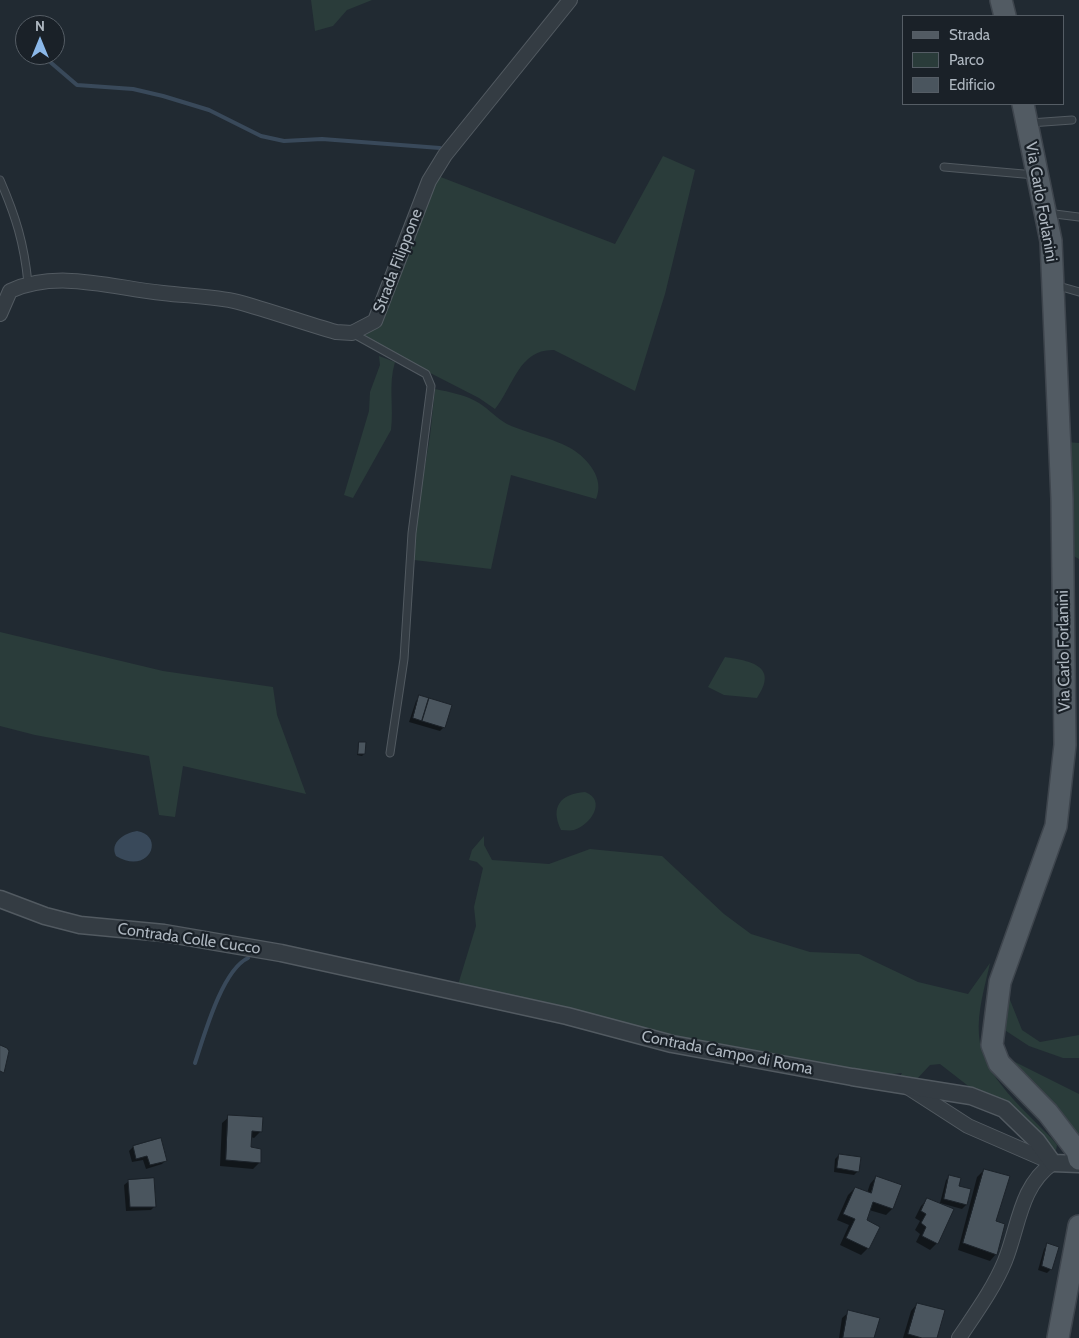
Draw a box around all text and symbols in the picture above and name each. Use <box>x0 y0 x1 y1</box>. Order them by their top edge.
north arrow <box>15 15 65 65</box>
legend <box>902 15 1064 105</box>
text: N <box>35 17 45 35</box>
text: Strada <box>949 26 990 44</box>
text: Parco <box>949 51 984 69</box>
text: Edificio <box>949 76 995 94</box>
street label: Via Carlo Forlanini <box>1021 141 1061 263</box>
street label: Strada Filippone <box>369 206 427 316</box>
street label: Via Carlo Forlanini <box>1053 590 1075 712</box>
street label: Contrada Colle Cucco <box>116 919 262 959</box>
street label: Contrada Campo di Roma <box>640 1027 814 1079</box>

